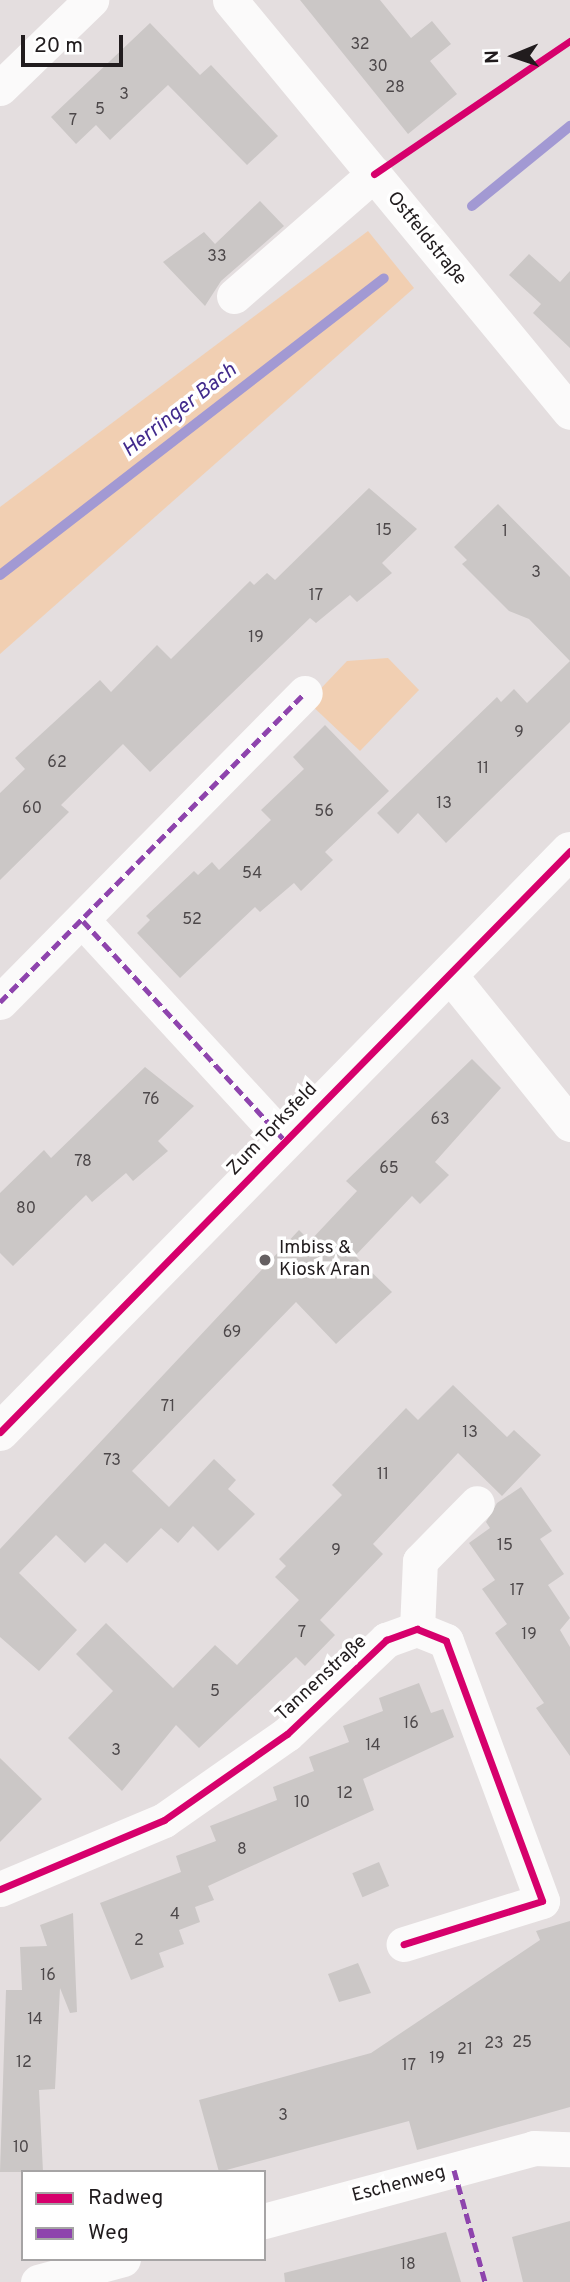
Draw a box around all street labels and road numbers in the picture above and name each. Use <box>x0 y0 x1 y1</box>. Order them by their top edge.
street label: Ostfeldstraße <box>381 188 471 290</box>
street label: Zum Torksfeld <box>223 1079 323 1181</box>
street label: Tannenstraße <box>272 1631 372 1727</box>
street label: Eschenweg <box>350 2162 448 2208</box>

